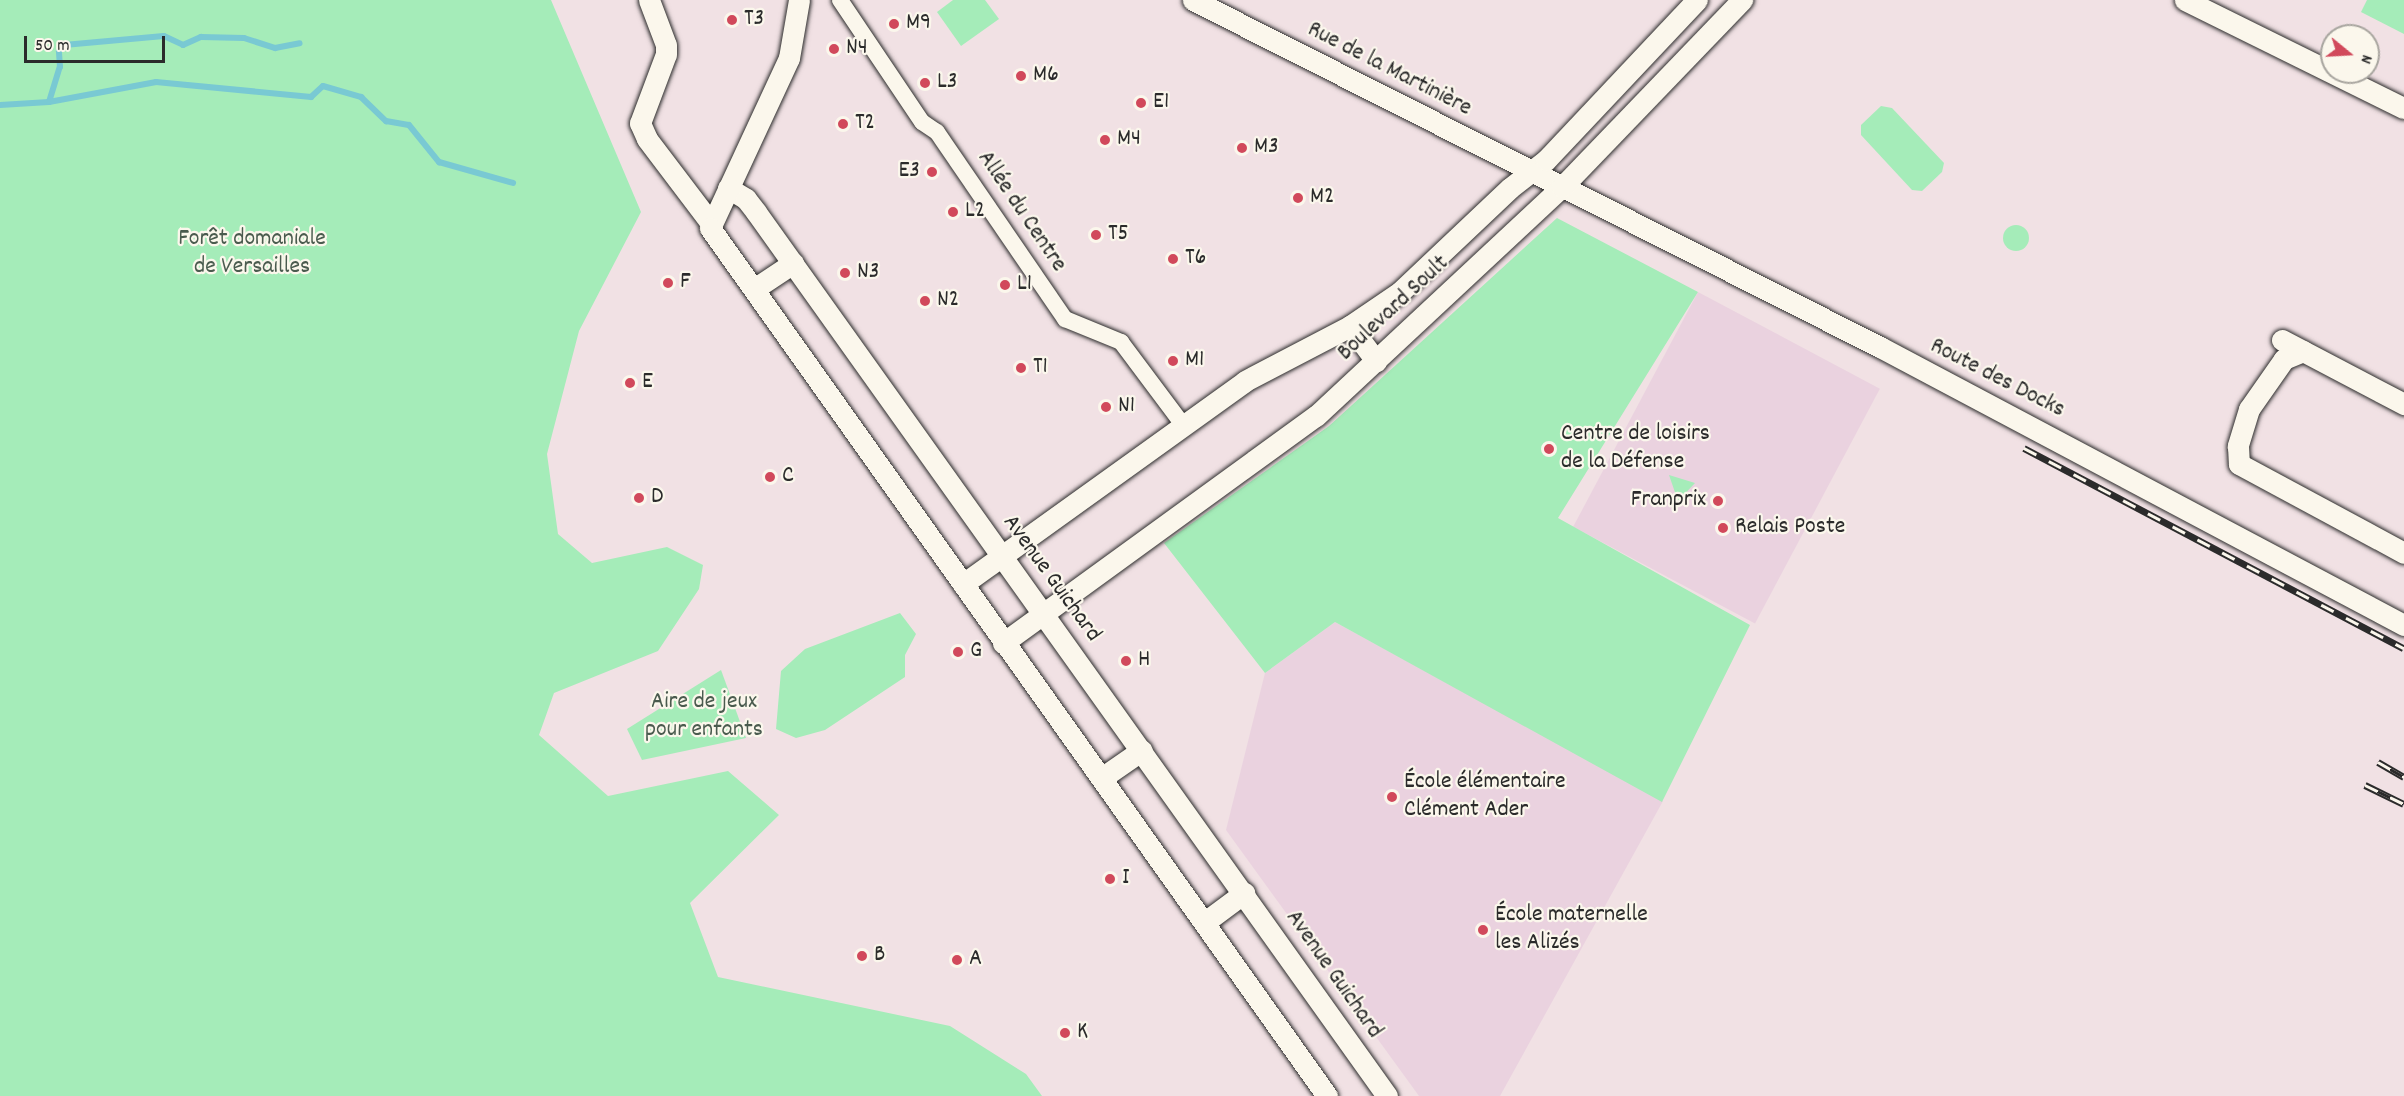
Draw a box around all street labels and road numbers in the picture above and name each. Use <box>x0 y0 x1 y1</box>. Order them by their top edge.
street label: Rue de la Martinière <box>1302 16 1476 124</box>
street label: Allée du Centre <box>970 146 1072 278</box>
street label: Boulevard Soult <box>1332 250 1456 368</box>
street label: Route des Docks <box>1925 333 2069 425</box>
street label: Avenue Guichard <box>995 510 1107 648</box>
street label: Avenue Guichard <box>1278 905 1388 1045</box>

